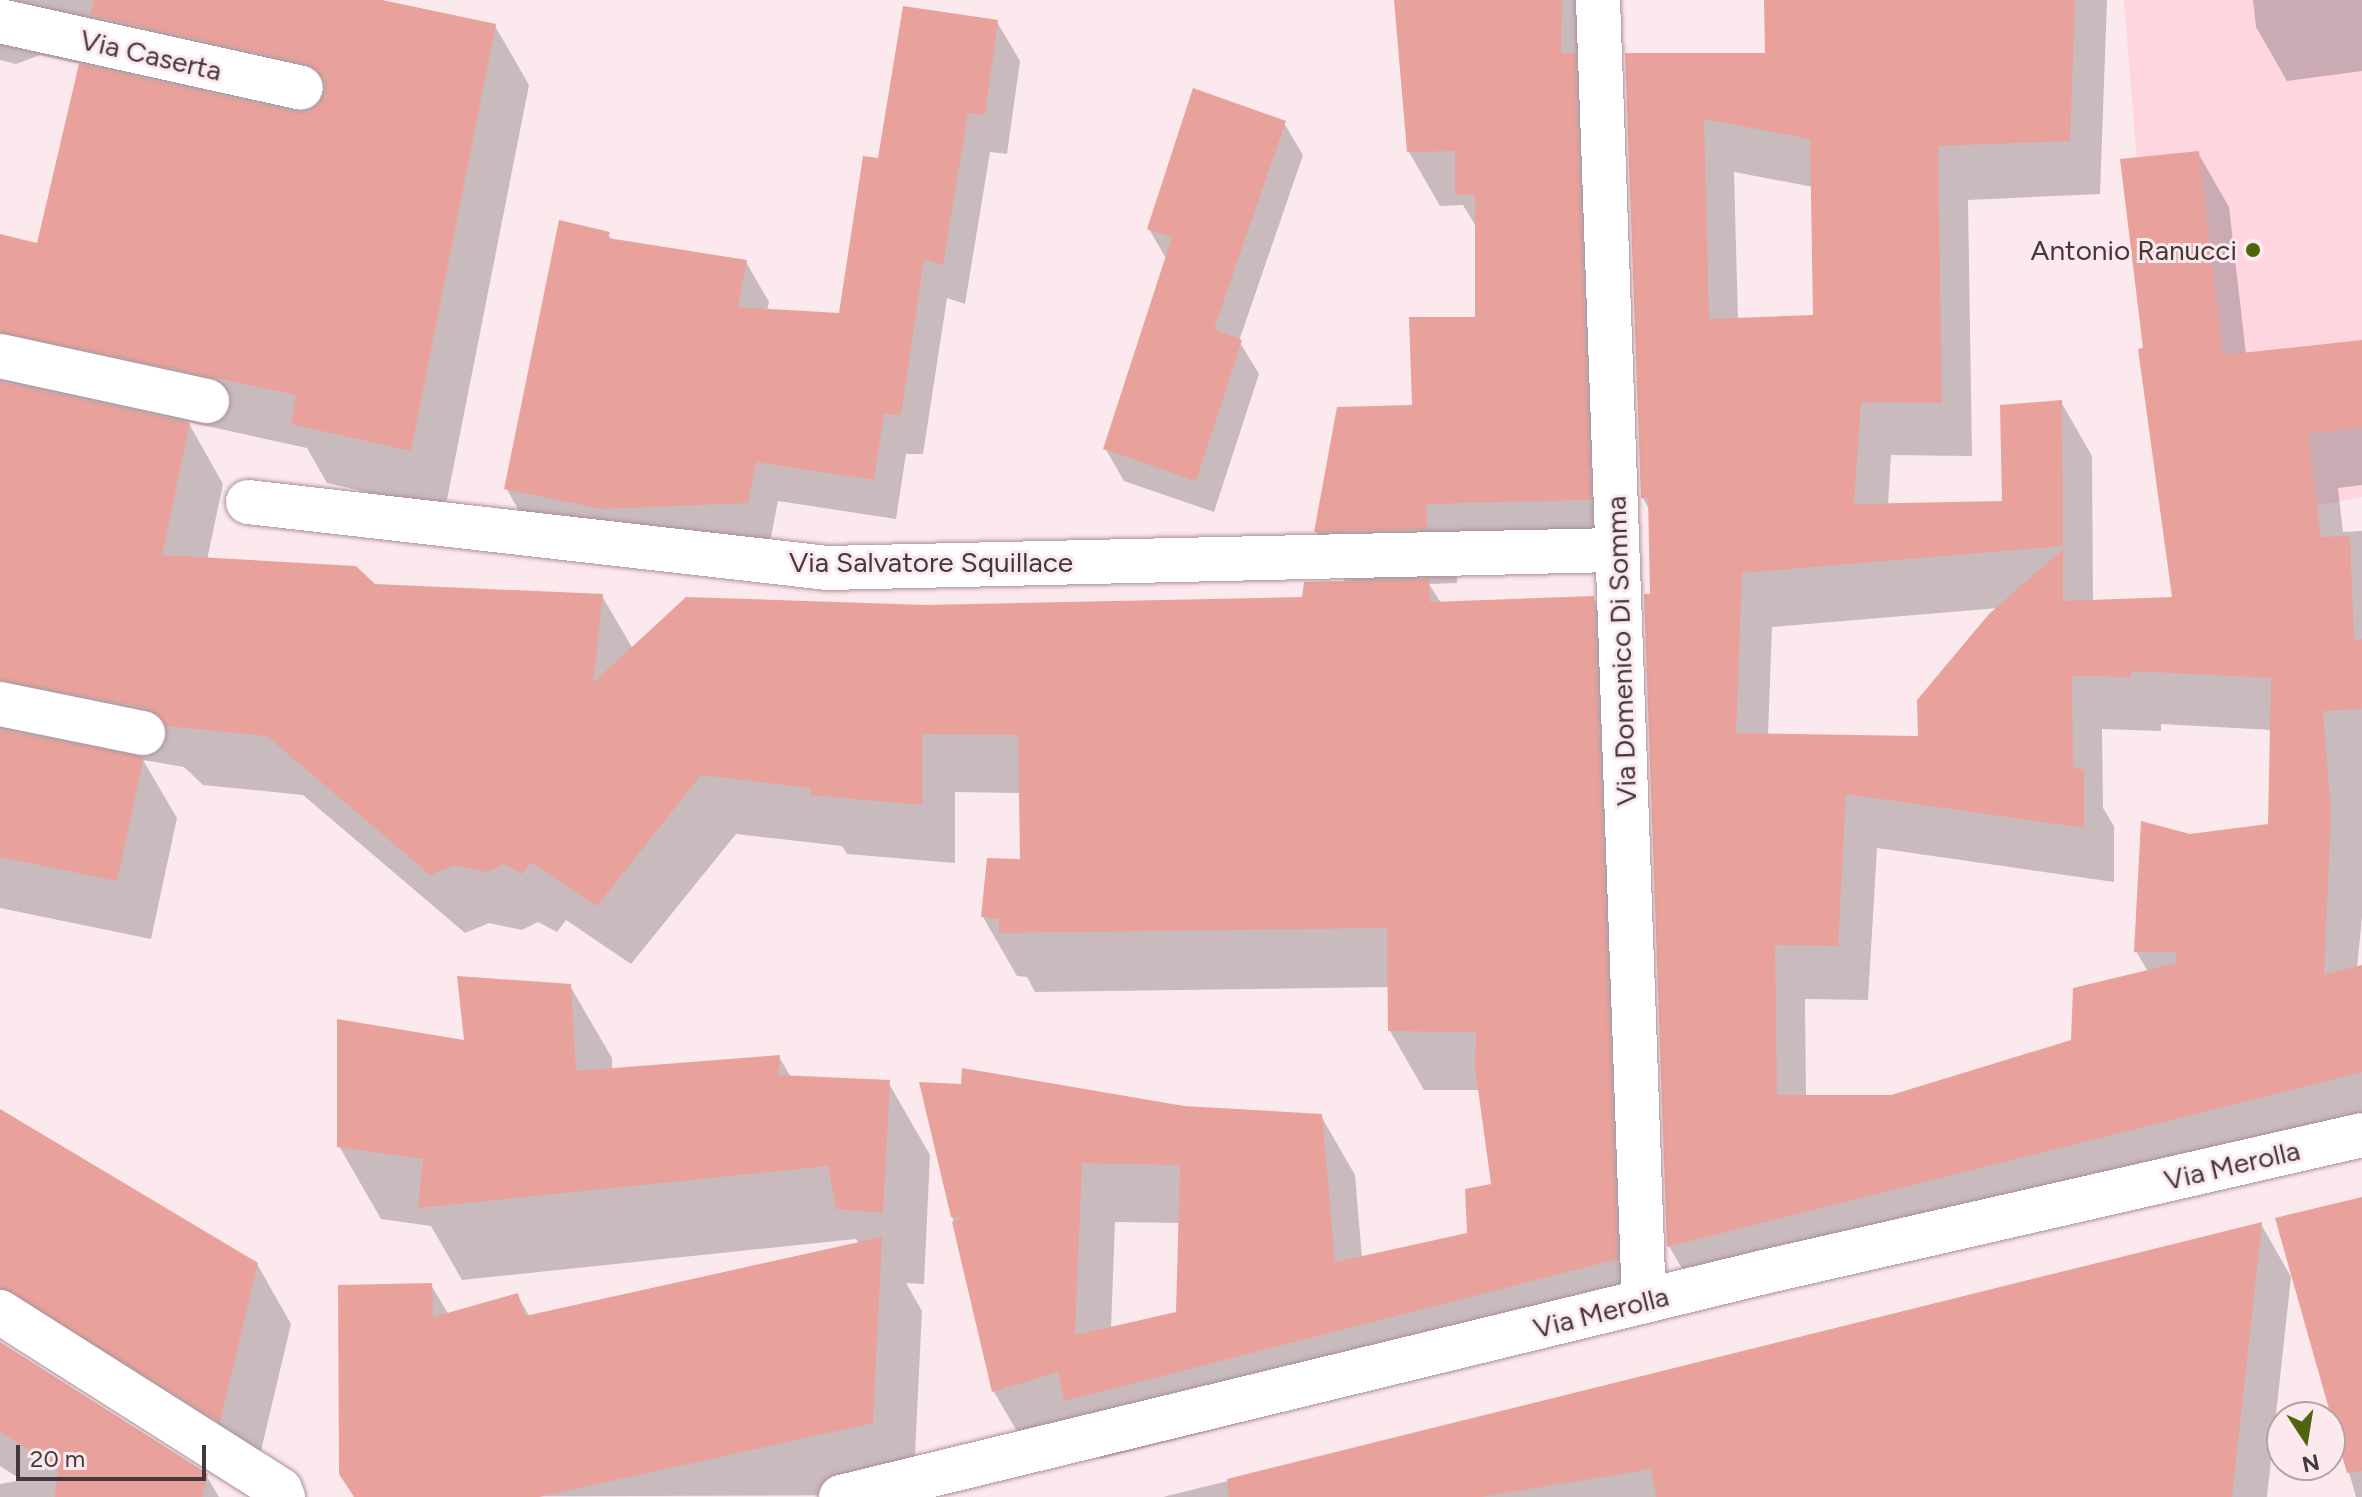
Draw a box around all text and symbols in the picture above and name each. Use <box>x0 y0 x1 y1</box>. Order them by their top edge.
street label: Via Caserta <box>77 22 225 88</box>
place label: Antonio Ranucci <box>2031 233 2237 267</box>
marker: Antonio Ranucci <box>2244 241 2262 259</box>
street label: Via Domenico Di Somma <box>1599 495 1643 807</box>
street label: Via Salvatore Squillace <box>789 545 1073 579</box>
street label: Via Merolla <box>2161 1133 2303 1197</box>
street label: Via Merolla <box>1530 1279 1672 1345</box>
north arrow <box>2266 1401 2346 1481</box>
scale bar <box>20 1429 210 1479</box>
text: 20 m <box>30 1444 85 1473</box>
text: N <box>2300 1448 2322 1478</box>

